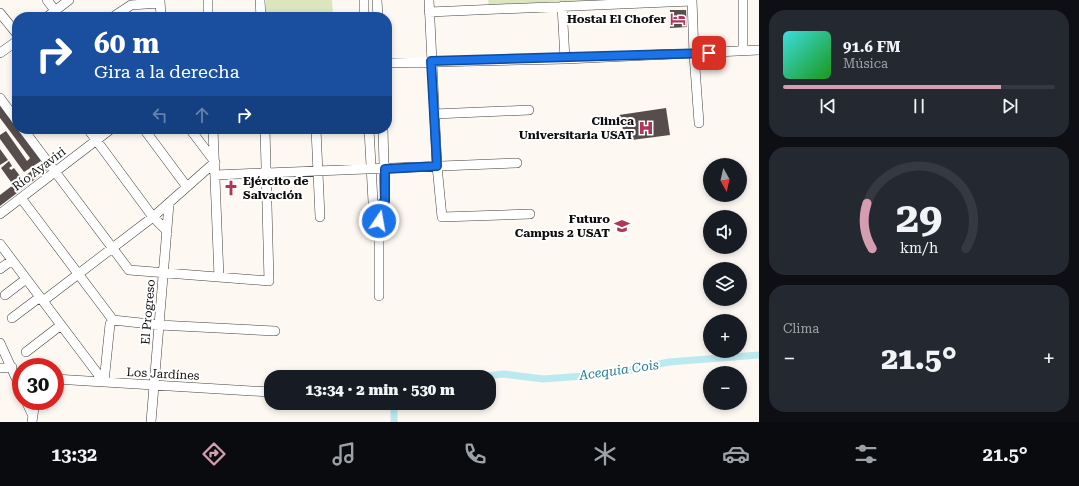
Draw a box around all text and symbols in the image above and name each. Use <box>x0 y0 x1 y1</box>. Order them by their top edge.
hotel icon: Hostal El Chofer <box>669 10 687 28</box>
place label: Hostal El Chofer <box>567 12 667 26</box>
text: 60 m <box>94 27 159 60</box>
icon: right <box>28 28 80 80</box>
pin <box>692 36 726 70</box>
text: 91.6 FM <box>843 38 900 56</box>
icon: arrive <box>698 42 720 64</box>
text: Música <box>843 56 888 71</box>
text: Gira a la derecha <box>94 61 239 82</box>
icon: previous <box>817 95 839 117</box>
icon: pause <box>908 95 930 117</box>
icon: next <box>999 95 1021 117</box>
icon: left <box>149 104 171 126</box>
icon: ahead <box>191 104 213 126</box>
icon: right <box>233 104 255 126</box>
place label: Clinica Universitaria USAT <box>519 114 634 142</box>
hospital icon: Clinica Universitaria USAT <box>637 119 655 137</box>
street label: Río Ayaviri <box>10 144 69 194</box>
north arrow <box>703 158 747 202</box>
map controls <box>703 158 747 410</box>
place label: Ejército de Salvación <box>243 174 308 202</box>
church icon: Ejército de Salvación <box>222 179 240 197</box>
text: 29 <box>896 193 942 242</box>
position arrow <box>358 200 400 242</box>
button: sound <box>703 210 747 254</box>
place label: Futuro Campus 2 USAT <box>515 212 610 240</box>
school or university icon: Futuro Campus 2 USAT <box>613 217 631 235</box>
text: km/h <box>900 240 938 256</box>
button: layers <box>703 262 747 306</box>
street label: El Progreso <box>138 279 158 345</box>
button: + <box>703 314 747 358</box>
text: Clima <box>783 321 819 336</box>
text: 21.5° <box>881 341 957 376</box>
text: − <box>783 346 795 371</box>
text: + <box>1043 346 1055 371</box>
water label: Acequia Cois <box>577 357 660 383</box>
speed limit sign: 30 <box>12 358 64 410</box>
street label: Los Jardínes <box>126 365 200 383</box>
button: − <box>703 366 747 410</box>
text: 13:34 · 2 min · 530 m <box>305 381 455 399</box>
icon: directions <box>200 440 228 468</box>
icon: music <box>330 440 358 468</box>
icon: phone <box>461 440 489 468</box>
icon: climate <box>591 440 619 468</box>
icon: car <box>722 440 750 468</box>
icon: filters <box>852 440 880 468</box>
text: 13:32 <box>51 444 97 465</box>
text: 21.5° <box>983 444 1028 465</box>

